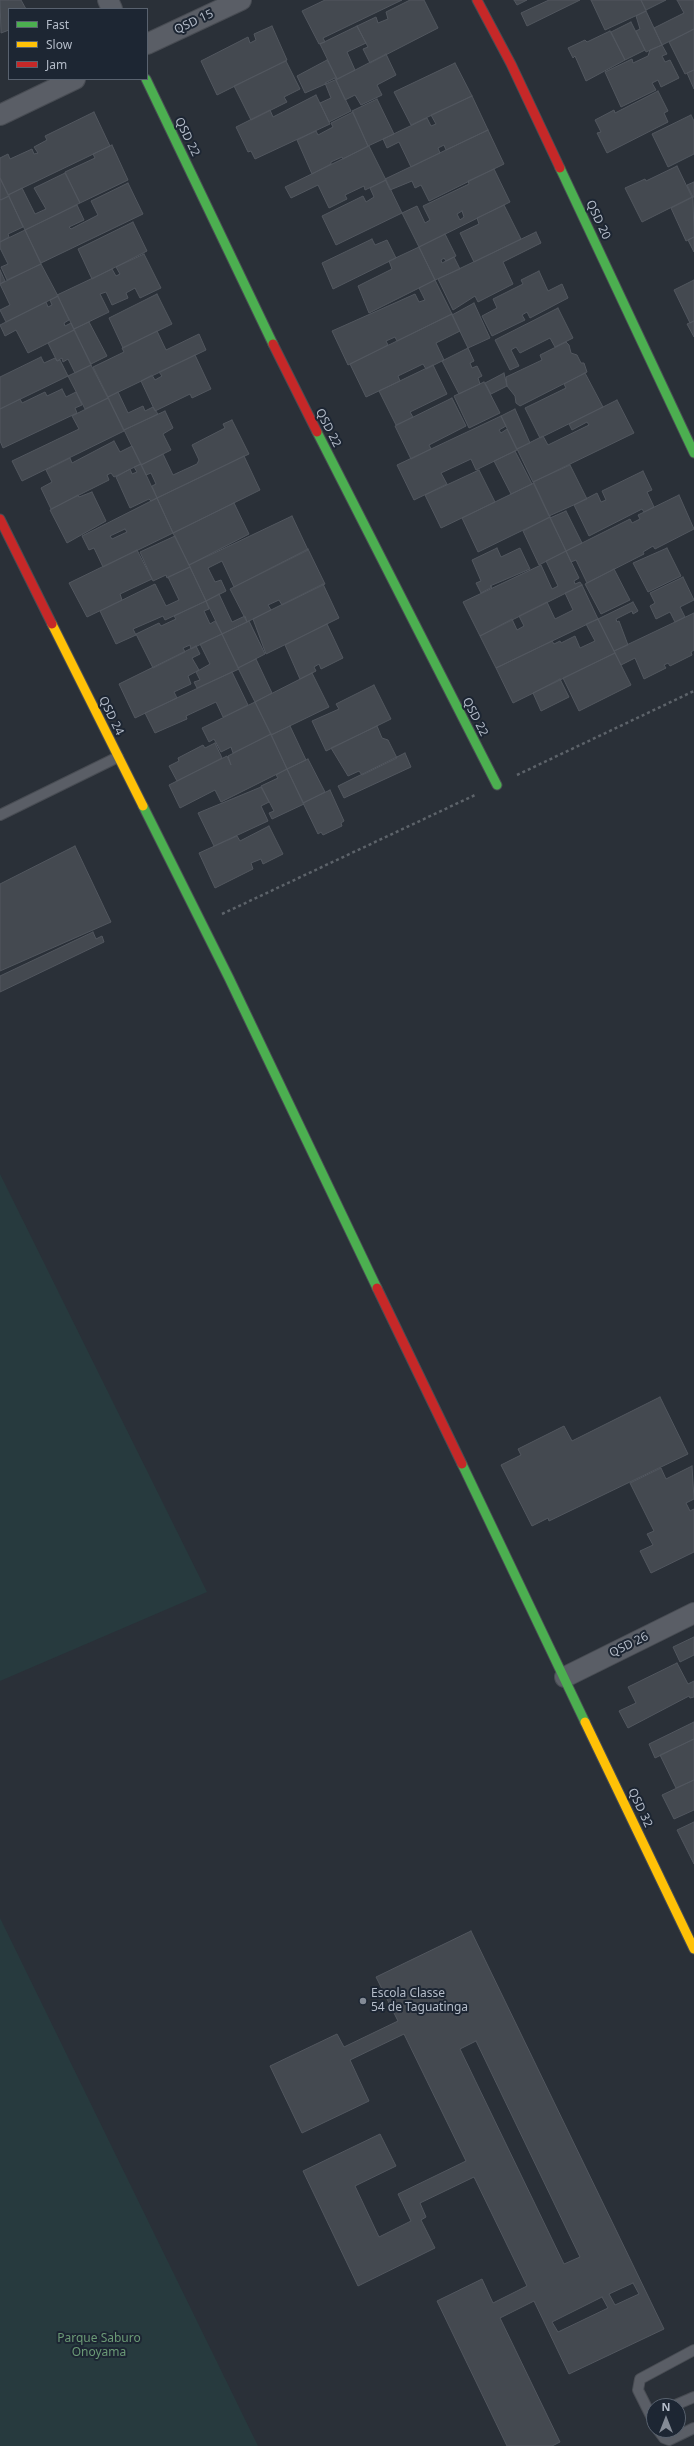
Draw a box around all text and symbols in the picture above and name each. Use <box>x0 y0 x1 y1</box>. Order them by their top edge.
street label: QSD 15 <box>172 7 216 37</box>
legend <box>8 8 148 80</box>
text: Fast <box>46 16 69 33</box>
text: Slow <box>46 36 72 53</box>
text: Jam <box>46 56 67 73</box>
street label: QSD 22 <box>171 115 203 159</box>
street label: QSD 20 <box>583 198 613 242</box>
street label: QSD 22 <box>312 406 344 450</box>
street label: QSD 24 <box>95 694 127 738</box>
street label: QSD 22 <box>459 695 491 739</box>
street label: QSD 26 <box>607 1629 651 1661</box>
street label: QSD 32 <box>625 1786 655 1830</box>
place label: Escola Classe 54 de Taguatinga <box>371 1987 468 2015</box>
marker: Escola Classe 54 de Taguatinga <box>358 1996 368 2006</box>
park label: Parque Saburo Onoyama <box>57 2332 141 2360</box>
north arrow <box>646 2398 686 2438</box>
text: N <box>662 2399 670 2414</box>

